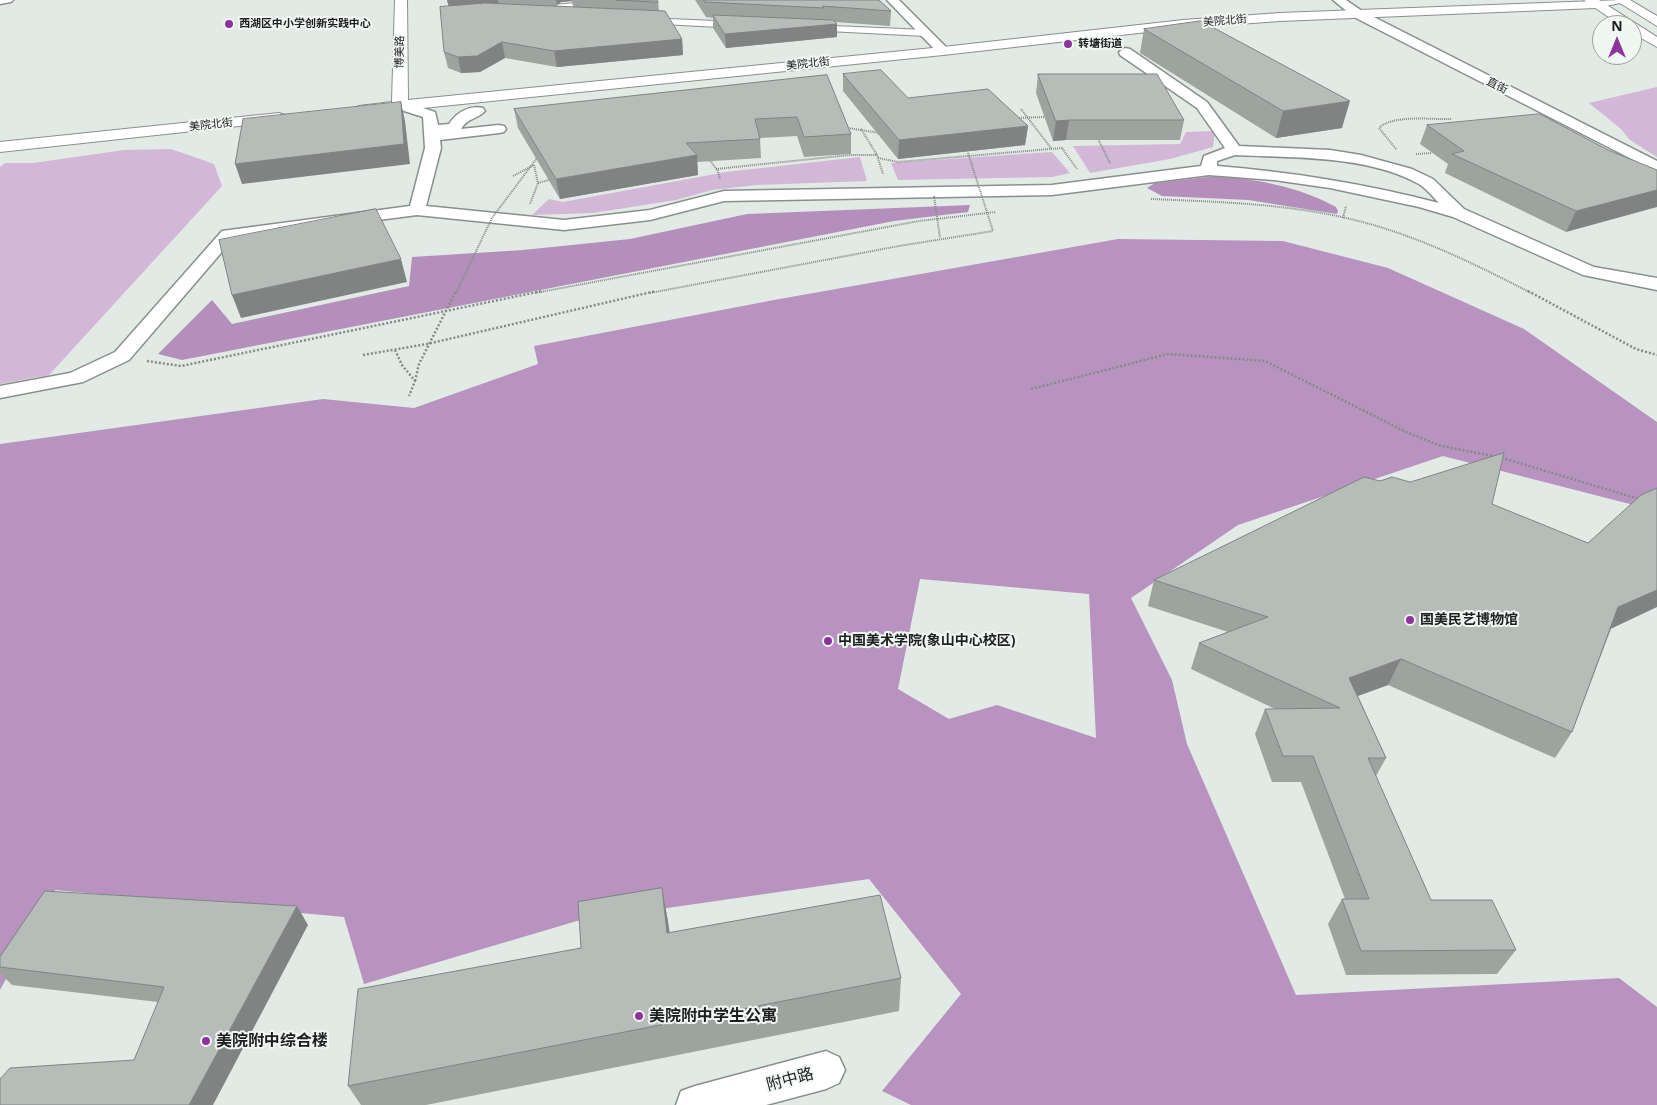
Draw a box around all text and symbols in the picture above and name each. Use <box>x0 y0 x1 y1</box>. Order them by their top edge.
street label: 美院北街 <box>1203 13 1247 29</box>
north arrow <box>1592 15 1642 65</box>
text: N <box>1611 16 1623 35</box>
place label: 西湖区中小学创新实践中心 <box>239 17 371 31</box>
marker: 西湖区中小学创新实践中心 <box>223 18 235 30</box>
street label: 博美路 <box>393 35 407 69</box>
place label: 转塘街道 <box>1078 37 1122 51</box>
marker: 转塘街道 <box>1062 38 1074 50</box>
street label: 美院北街 <box>785 55 831 73</box>
street label: 直街 <box>1484 75 1510 97</box>
street label: 美院北街 <box>188 116 234 134</box>
place label: 国美民艺博物馆 <box>1420 612 1518 628</box>
marker: 国美民艺博物馆 <box>1404 614 1416 626</box>
place label: 中国美术学院(象山中心校区) <box>838 633 1015 649</box>
marker: 中国美术学院(象山中心校区) <box>822 635 834 647</box>
place label: 美院附中学生公寓 <box>649 1006 777 1026</box>
marker: 美院附中学生公寓 <box>633 1010 645 1022</box>
place label: 美院附中综合楼 <box>216 1031 328 1051</box>
marker: 美院附中综合楼 <box>200 1035 212 1047</box>
street label: 附中路 <box>764 1065 816 1095</box>

